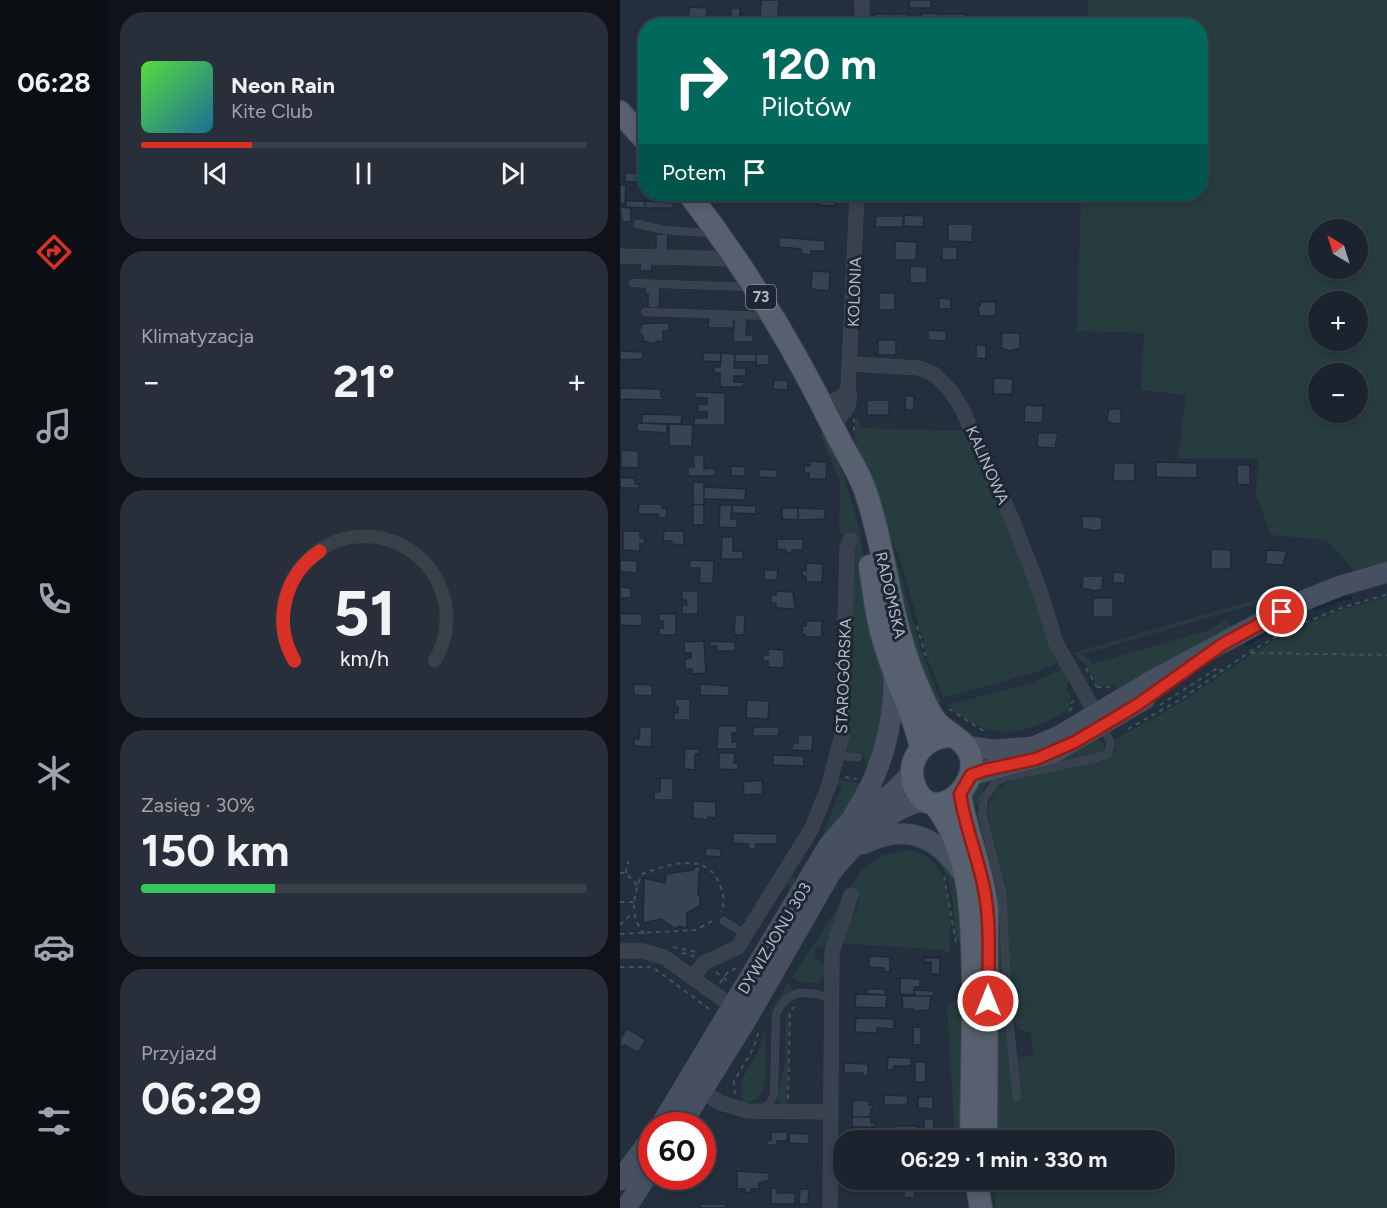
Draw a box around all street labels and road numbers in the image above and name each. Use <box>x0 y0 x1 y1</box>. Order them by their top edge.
street label: KOLONIA <box>844 256 865 327</box>
road number: 73 <box>746 285 776 309</box>
street label: KALINOWA <box>962 423 1013 507</box>
street label: RADOMSKA <box>871 550 910 640</box>
street label: STAROGÓRSKA <box>832 618 855 734</box>
street label: DYWIZJONU 303 <box>734 879 815 997</box>

